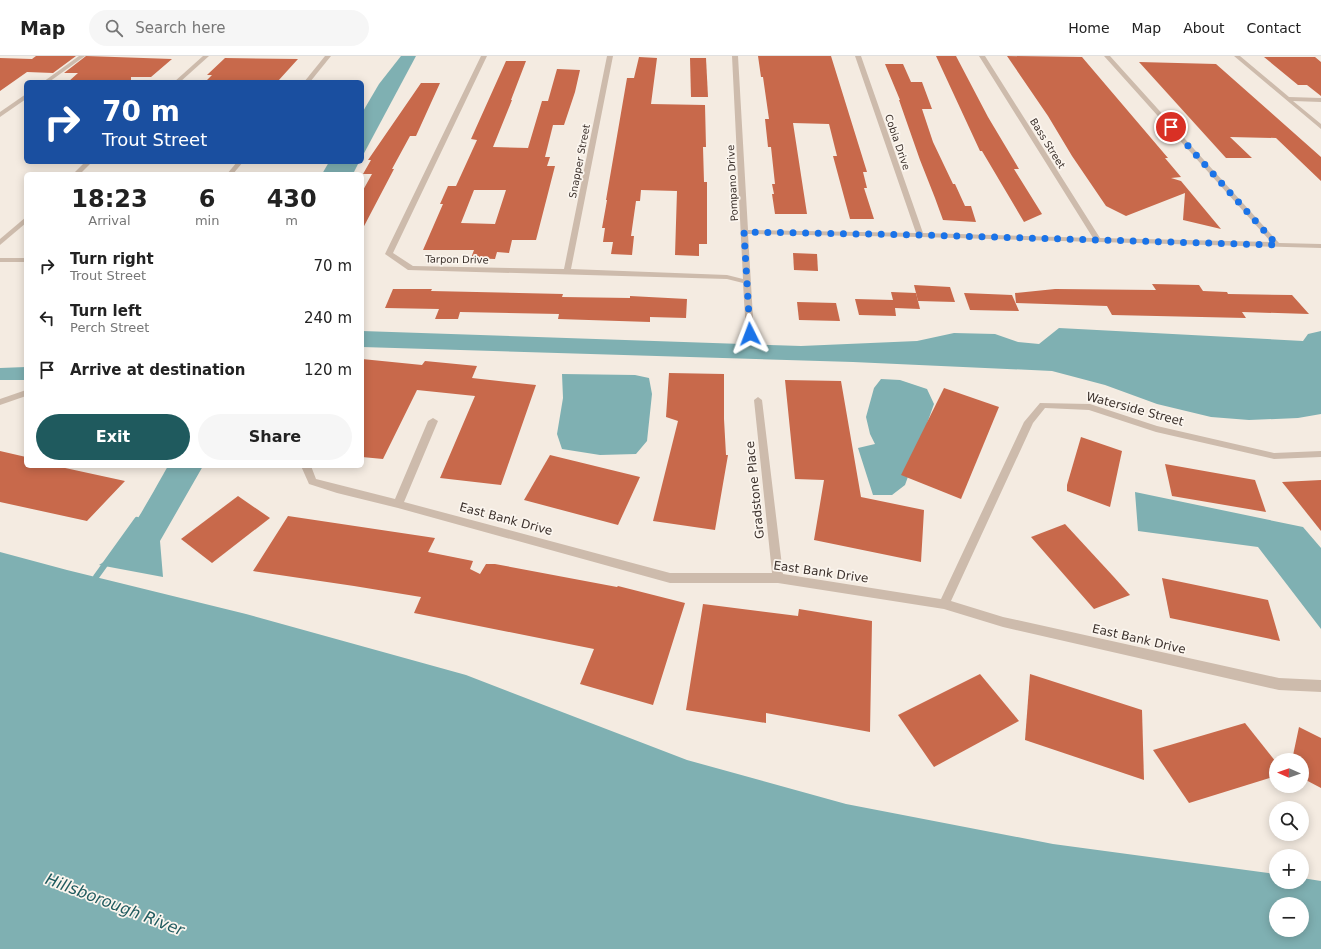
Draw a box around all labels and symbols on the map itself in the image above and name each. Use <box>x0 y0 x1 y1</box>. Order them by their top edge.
pin <box>1154 110 1188 144</box>
street label: Cobia Drive <box>883 113 912 171</box>
street label: Bass Street <box>1028 116 1067 170</box>
street label: Snapper Street <box>567 123 592 199</box>
street label: Pompano Drive <box>725 145 740 221</box>
street label: Tarpon Drive <box>424 253 489 266</box>
position arrow <box>729 313 771 355</box>
street label: Waterside Street <box>1085 389 1186 429</box>
street label: Gradstone Place <box>743 440 767 540</box>
street label: East Bank Drive <box>458 500 554 538</box>
street label: East Bank Drive <box>773 558 869 586</box>
street label: East Bank Drive <box>1091 621 1187 657</box>
north arrow <box>1269 753 1309 793</box>
water label: Hillsborough River <box>43 869 188 940</box>

